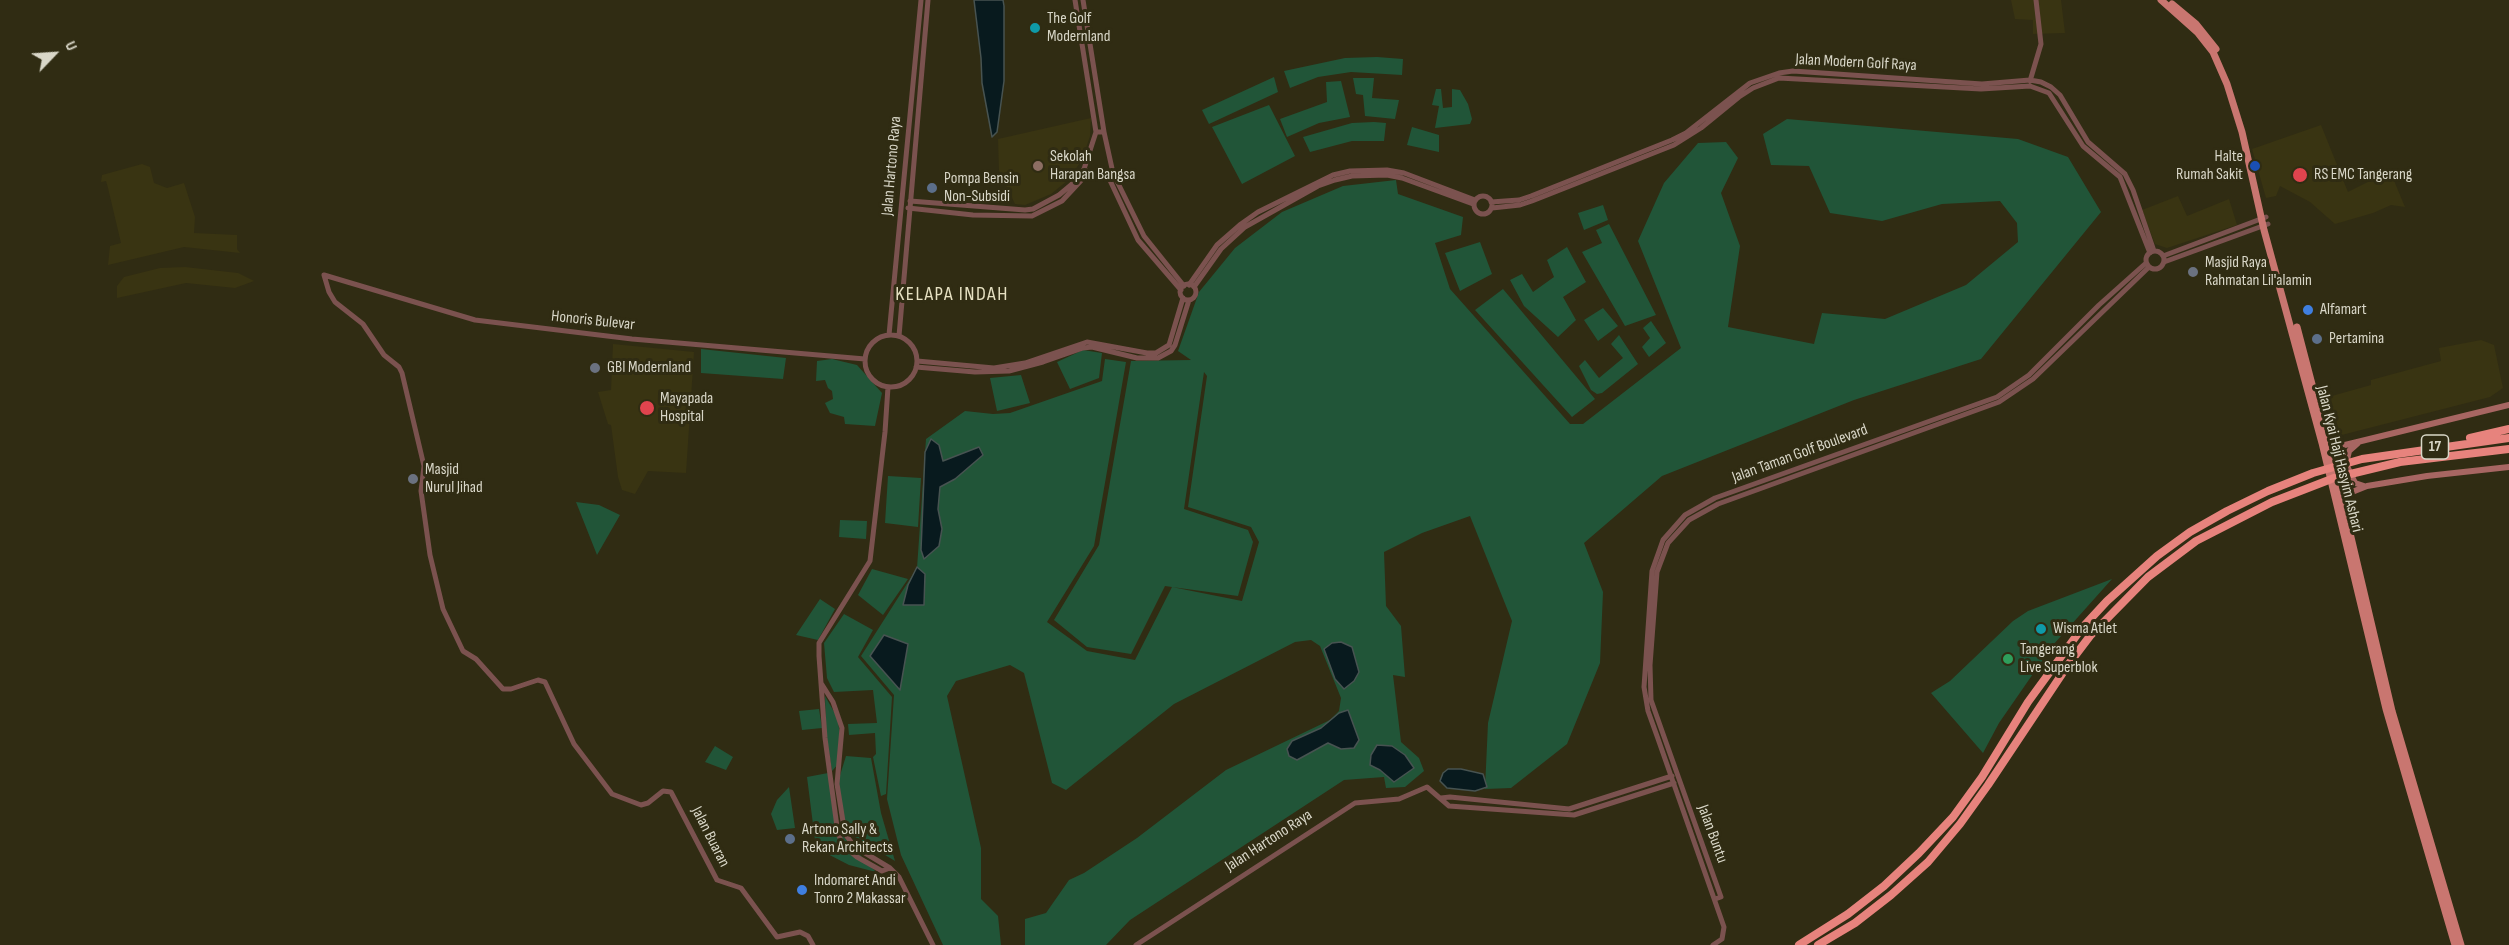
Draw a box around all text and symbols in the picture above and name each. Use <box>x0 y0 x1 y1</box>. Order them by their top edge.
place label: The Golf Modernland <box>1047 9 1110 47</box>
marker: The Golf Modernland <box>1028 21 1042 35</box>
north arrow <box>24 24 84 84</box>
text: U <box>60 38 81 54</box>
street label: Jalan Modern Golf Raya <box>1795 50 1917 76</box>
street label: Jalan Hartono Raya <box>878 115 906 217</box>
place label: Sekolah Harapan Bangsa <box>1050 147 1135 185</box>
place label: Halte Rumah Sakit <box>2176 147 2243 185</box>
marker: Sekolah Harapan Bangsa <box>1031 159 1045 173</box>
marker: Halte Rumah Sakit <box>2248 159 2262 173</box>
place label: RS EMC Tangerang <box>2314 165 2412 185</box>
marker: RS EMC Tangerang <box>2291 166 2309 184</box>
place label: Pompa Bensin Non-Subsidi <box>944 169 1019 207</box>
marker: Pompa Bensin Non-Subsidi <box>925 181 939 195</box>
place label: Masjid Raya Rahmatan Lil'alamin <box>2205 253 2312 291</box>
marker: Masjid Raya Rahmatan Lil'alamin <box>2186 265 2200 279</box>
district label: KELAPA INDAH <box>895 283 1009 307</box>
place label: Alfamart <box>2320 300 2367 320</box>
marker: Alfamart <box>2301 303 2315 317</box>
street label: Honoris Bulevar <box>550 307 636 335</box>
place label: Pertamina <box>2329 329 2384 349</box>
marker: Pertamina <box>2310 332 2324 346</box>
place label: GBI Modernland <box>607 358 691 378</box>
marker: GBI Modernland <box>588 361 602 375</box>
street label: Jalan Kyai Haji Hasyim Ashari <box>2312 384 2366 534</box>
place label: Mayapada Hospital <box>660 389 713 427</box>
marker: Mayapada Hospital <box>638 399 656 417</box>
street label: Jalan Taman Golf Boulevard <box>1730 421 1870 487</box>
road number: 17 <box>2422 435 2448 459</box>
place label: Masjid Nurul Jihad <box>425 460 483 498</box>
marker: Masjid Nurul Jihad <box>406 472 420 486</box>
place label: Wisma Atlet <box>2053 619 2117 639</box>
marker: Wisma Atlet <box>2034 622 2048 636</box>
place label: Tangerang Live Superblok <box>2020 640 2097 678</box>
marker: Tangerang Live Superblok <box>2001 652 2015 666</box>
street label: Jalan Buntu <box>1693 802 1731 866</box>
street label: Jalan Buaran <box>687 804 733 870</box>
street label: Jalan Hartono Raya <box>1222 806 1316 876</box>
place label: Artono Sally & Rekan Architects <box>802 820 893 858</box>
marker: Artono Sally & Rekan Architects <box>783 832 797 846</box>
place label: Indomaret Andi Tonro 2 Makassar <box>814 871 906 909</box>
marker: Indomaret Andi Tonro 2 Makassar <box>795 883 809 897</box>

